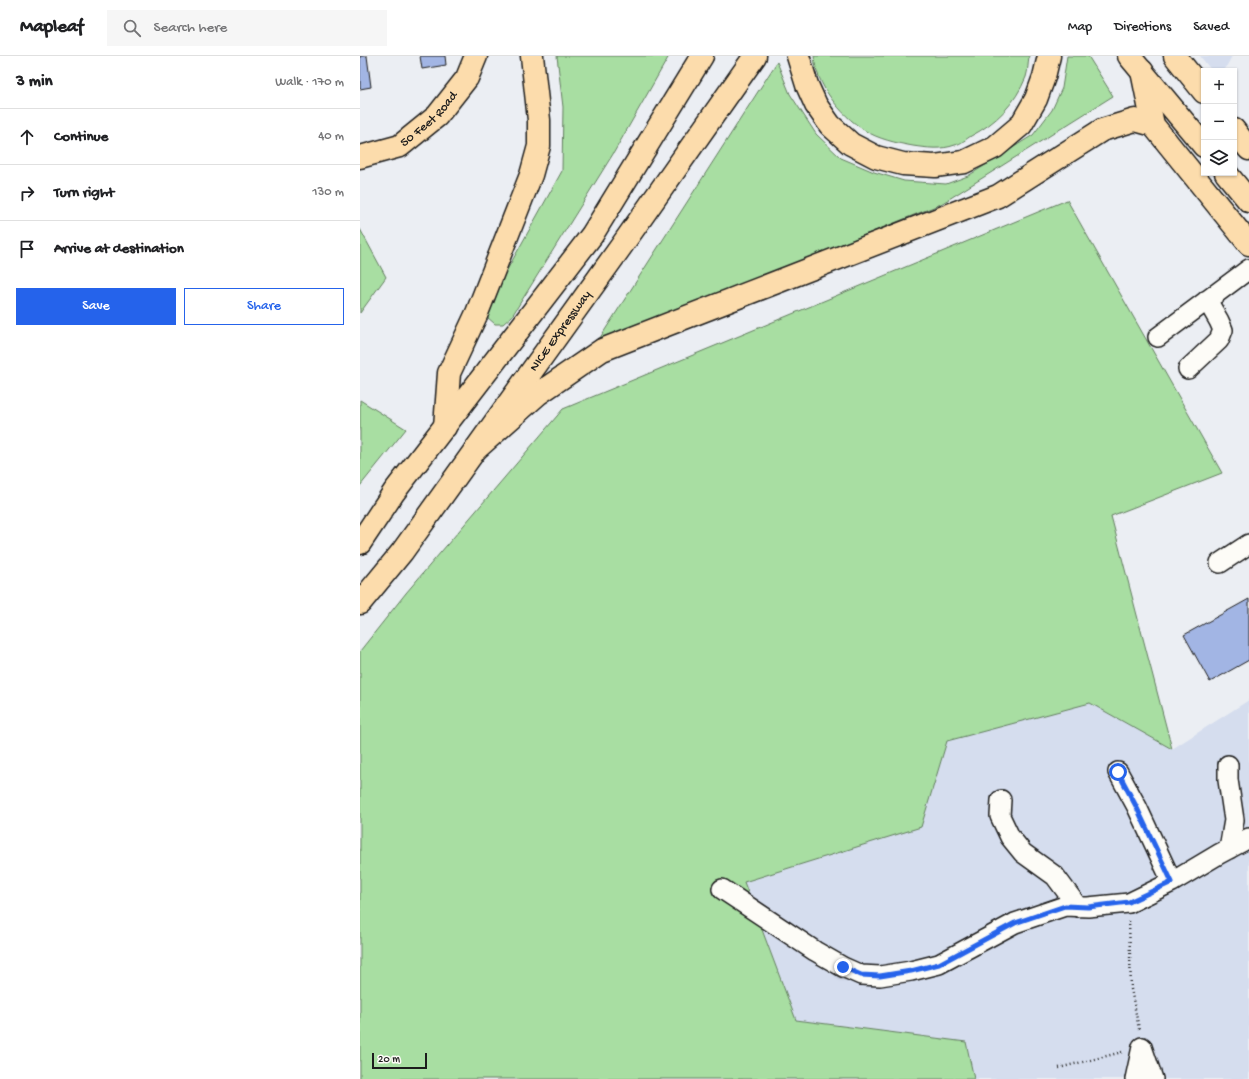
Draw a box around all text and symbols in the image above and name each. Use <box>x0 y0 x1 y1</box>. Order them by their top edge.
search box <box>107 10 387 46</box>
text: Mapleaf <box>20 16 83 39</box>
icon: search <box>121 17 143 39</box>
text: Search here <box>153 19 227 37</box>
text: Map <box>1068 19 1092 36</box>
text: Directions <box>1114 19 1171 36</box>
text: Saved <box>1193 19 1229 36</box>
map controls <box>1201 68 1237 176</box>
button: + <box>1201 68 1237 104</box>
text: 3 min <box>16 72 53 92</box>
text: Walk · 170 m <box>275 75 344 90</box>
street label: 50 Feet Road <box>397 88 462 150</box>
button: − <box>1201 104 1237 140</box>
icon: ahead <box>16 126 38 148</box>
text: Continue <box>54 128 108 146</box>
text: 40 m <box>318 129 344 144</box>
button: layers <box>1201 140 1237 176</box>
icon: right <box>16 182 38 204</box>
text: Turn right <box>54 184 114 202</box>
text: 130 m <box>312 185 344 200</box>
icon: arrive <box>16 238 38 260</box>
text: Arrive at destination <box>54 240 184 258</box>
street label: NICE Expressway <box>526 287 595 374</box>
button: Save <box>16 288 176 325</box>
button: Share <box>184 288 344 325</box>
route start <box>1109 763 1127 781</box>
route end <box>834 958 852 976</box>
scale bar <box>372 1051 427 1070</box>
text: 20 m <box>378 1054 400 1066</box>

